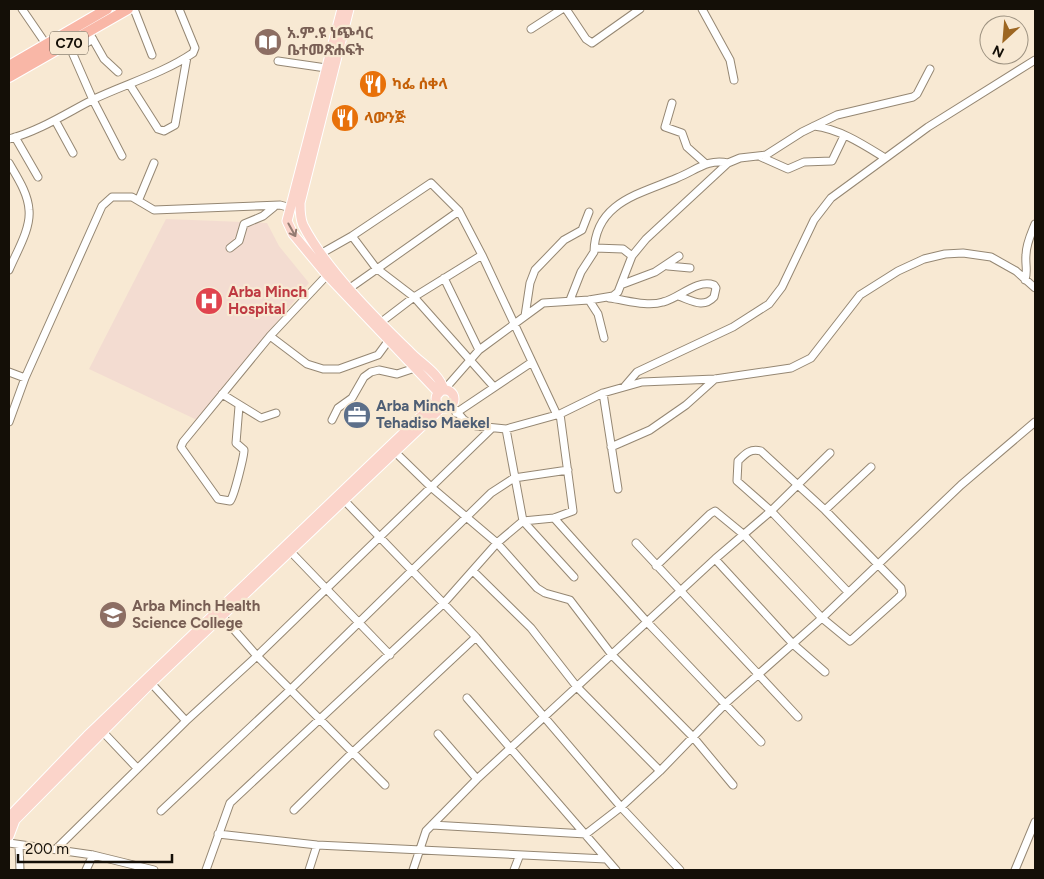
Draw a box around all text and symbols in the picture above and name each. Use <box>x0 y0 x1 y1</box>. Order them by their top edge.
north arrow <box>979 15 1029 65</box>
place label: አ.ም.ዩ ነጭሳር ቤተመጽሐፍት <box>287 24 374 59</box>
library icon: አ.ም.ዩ ነጭሳር ቤተመጽሐፍት <box>253 27 283 57</box>
road number: C70 <box>50 32 88 54</box>
text: N <box>990 41 1007 61</box>
restaurant icon: ካፌ ሰቀላ <box>358 69 388 99</box>
place label: ካፌ ሰቀላ <box>392 75 448 93</box>
restaurant icon: ላውንጅ <box>330 103 360 133</box>
place label: ላውንጅ <box>364 109 406 127</box>
one-way arrow <box>287 222 297 237</box>
place label: Arba Minch Hospital <box>228 283 307 318</box>
hospital icon: Arba Minch Hospital <box>194 286 224 316</box>
place label: Arba Minch Tehadiso Maekel <box>376 397 490 432</box>
office icon: Arba Minch Tehadiso Maekel <box>342 400 372 430</box>
place label: Arba Minch Health Science College <box>132 597 260 632</box>
school or university icon: Arba Minch Health Science College <box>98 600 128 630</box>
scale bar <box>18 832 171 864</box>
text: 200 m <box>25 840 69 858</box>

